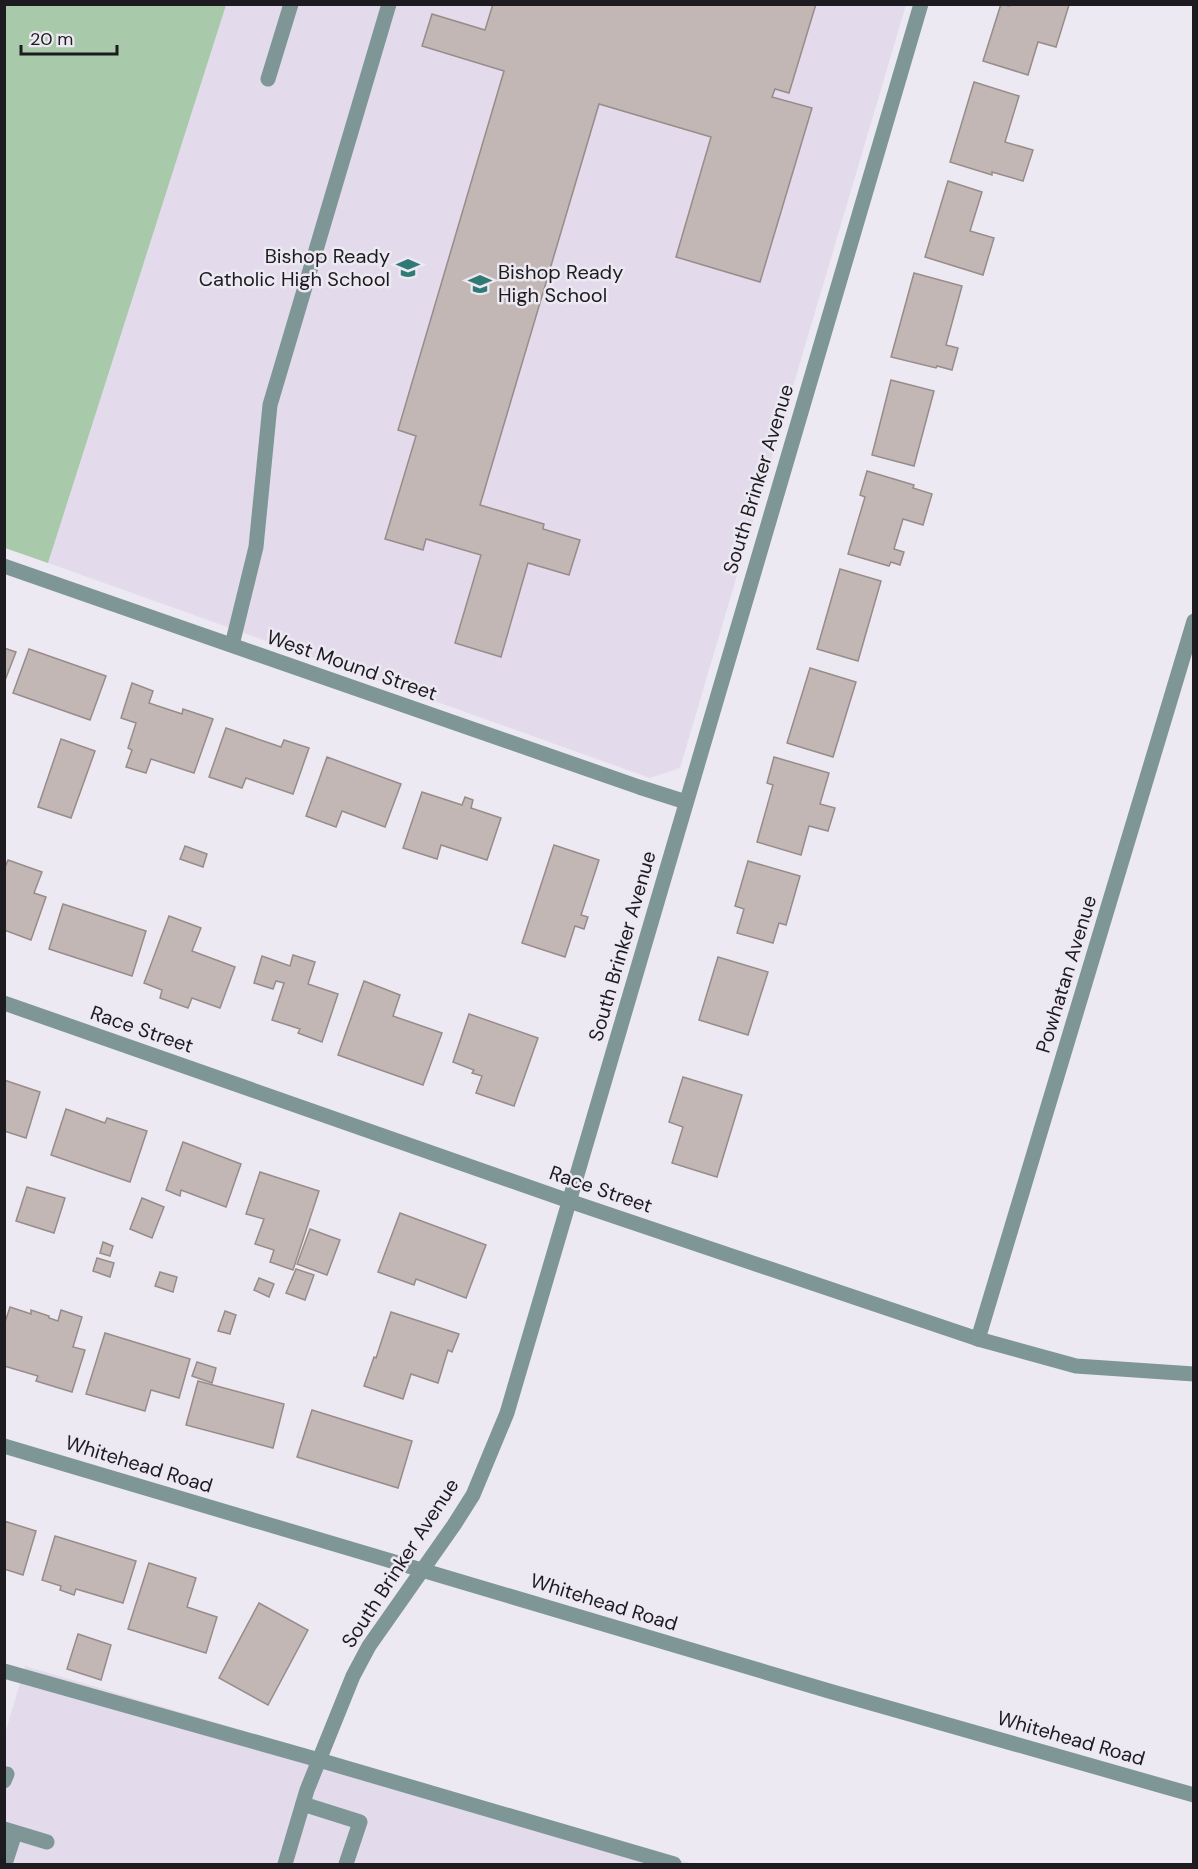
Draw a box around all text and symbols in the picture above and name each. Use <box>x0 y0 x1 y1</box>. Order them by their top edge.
scale bar <box>21 18 117 56</box>
text: 20 m <box>30 27 73 51</box>
place label: Bishop Ready Catholic High School <box>199 243 390 292</box>
school or university icon: Bishop Ready Catholic High School <box>395 255 421 281</box>
place label: Bishop Ready High School <box>498 259 623 308</box>
school or university icon: Bishop Ready High School <box>467 271 493 297</box>
street label: South Brinker Avenue <box>717 381 799 577</box>
street label: West Mound Street <box>263 624 441 706</box>
street label: South Brinker Avenue <box>582 848 662 1044</box>
street label: Powhatan Avenue <box>1030 892 1102 1056</box>
street label: Race Street <box>87 999 197 1059</box>
street label: Race Street <box>546 1159 656 1219</box>
street label: Whitehead Road <box>62 1429 216 1499</box>
street label: South Brinker Avenue <box>336 1473 464 1653</box>
street label: Whitehead Road <box>527 1567 681 1637</box>
street label: Whitehead Road <box>994 1704 1148 1772</box>

